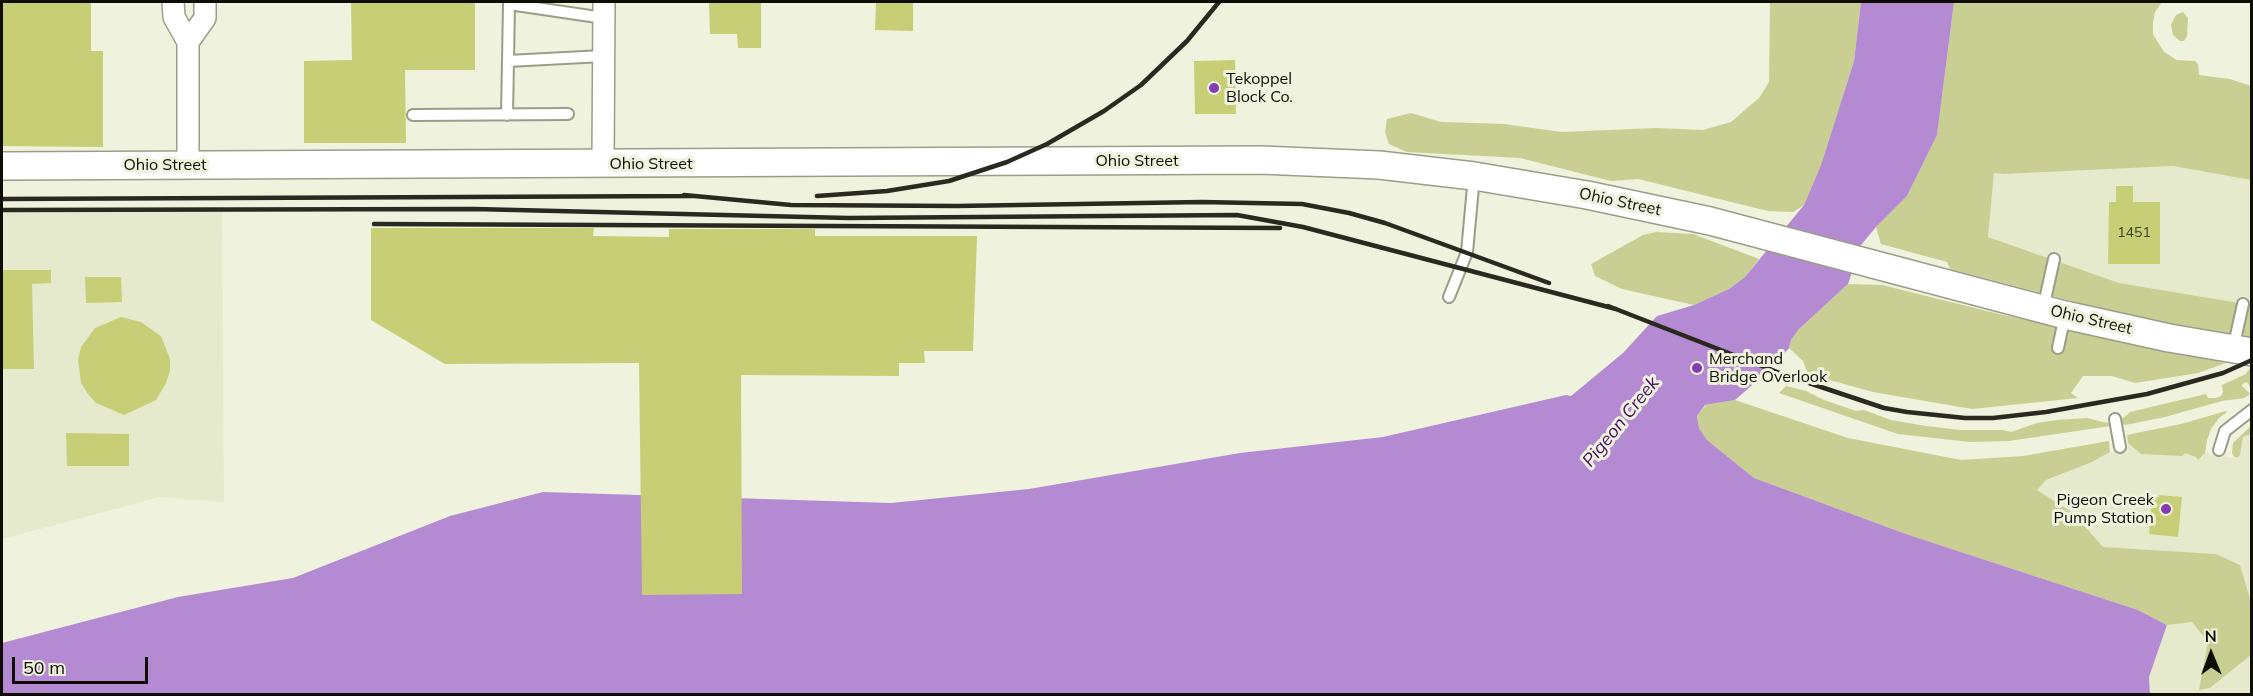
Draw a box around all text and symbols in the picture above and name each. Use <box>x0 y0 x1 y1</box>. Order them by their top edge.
place label: Tekoppel Block Co. <box>1226 69 1293 107</box>
marker: Tekoppel Block Co. <box>1207 81 1221 95</box>
street label: Ohio Street <box>1095 151 1179 171</box>
street label: Ohio Street <box>609 154 693 174</box>
street label: Ohio Street <box>123 155 207 175</box>
street label: Ohio Street <box>1577 184 1663 220</box>
house number: 1451 <box>2117 225 2151 241</box>
street label: Ohio Street <box>2048 301 2134 339</box>
place label: Merchand Bridge Overlook <box>1709 349 1827 387</box>
marker: Merchand Bridge Overlook <box>1690 361 1704 375</box>
water label: Pigeon Creek <box>1578 373 1664 471</box>
place label: Pigeon Creek Pump Station <box>2054 490 2154 528</box>
marker: Pigeon Creek Pump Station <box>2159 502 2173 516</box>
north arrow <box>2181 624 2241 684</box>
text: N <box>2204 626 2217 646</box>
scale bar <box>15 645 152 683</box>
text: 50 m <box>23 656 65 679</box>

